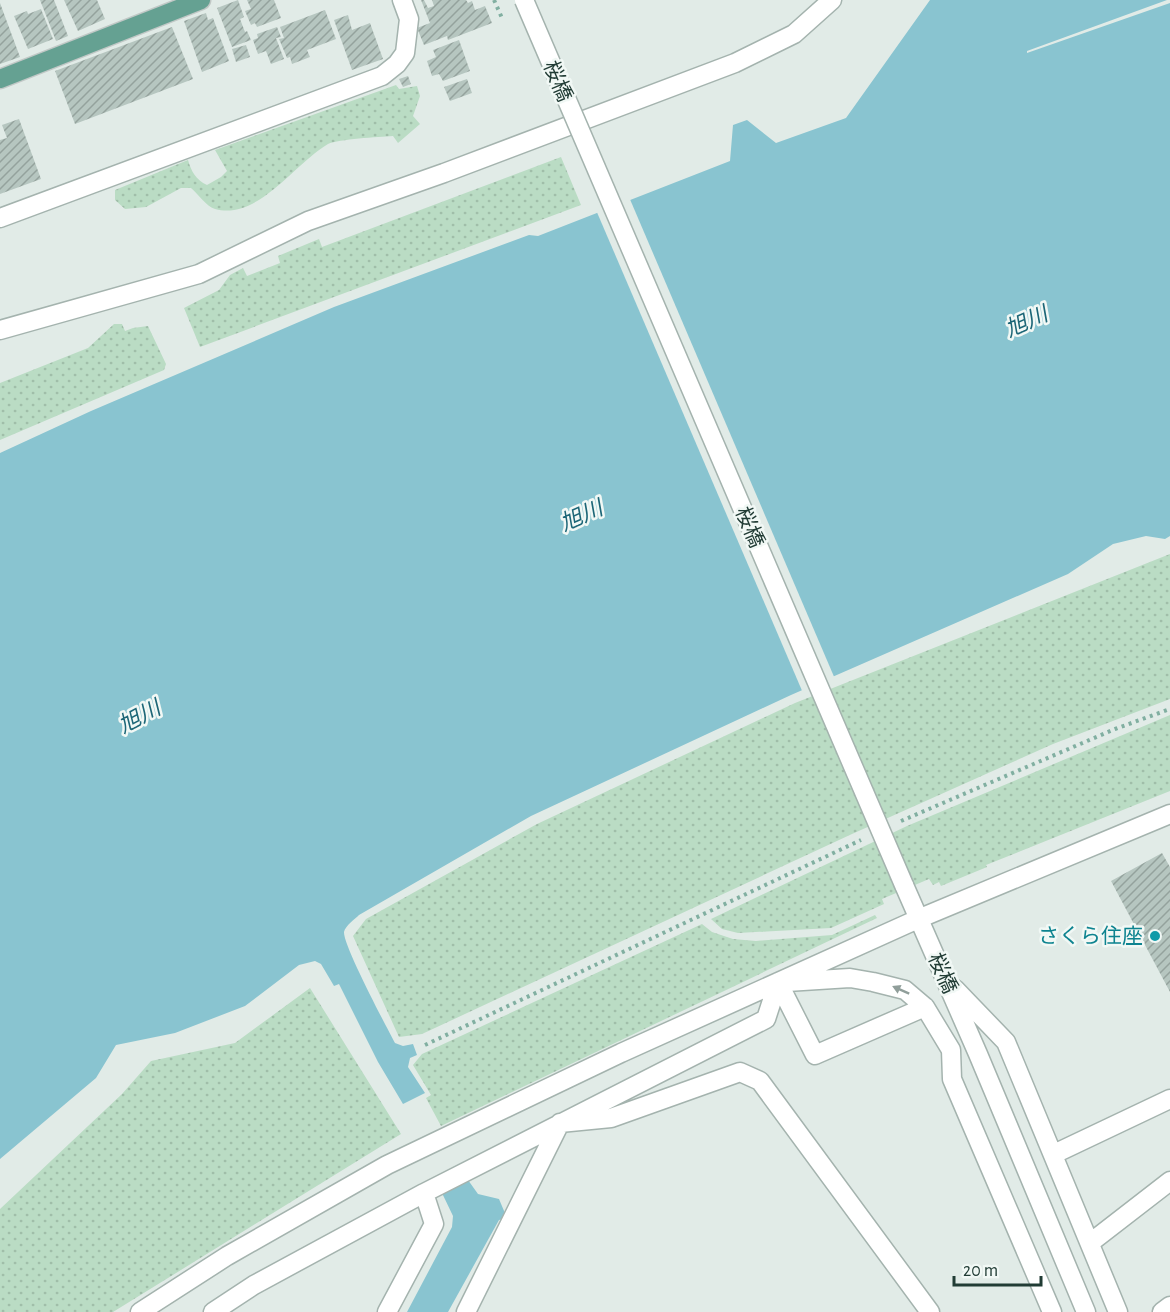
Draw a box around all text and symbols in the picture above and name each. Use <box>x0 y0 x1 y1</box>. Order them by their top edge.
street label: 桜橋 <box>540 57 576 105</box>
water label: 旭川 <box>1001 301 1053 341</box>
water label: 旭川 <box>556 495 608 535</box>
street label: 桜橋 <box>732 503 768 551</box>
water label: 旭川 <box>114 695 166 737</box>
place label: さくら住座 <box>1038 925 1143 947</box>
marker: さくら住座 <box>1148 929 1162 943</box>
street label: 桜橋 <box>924 949 962 997</box>
one-way arrow <box>892 985 910 995</box>
scale bar <box>954 1249 1041 1287</box>
text: 20 m <box>963 1262 998 1280</box>

